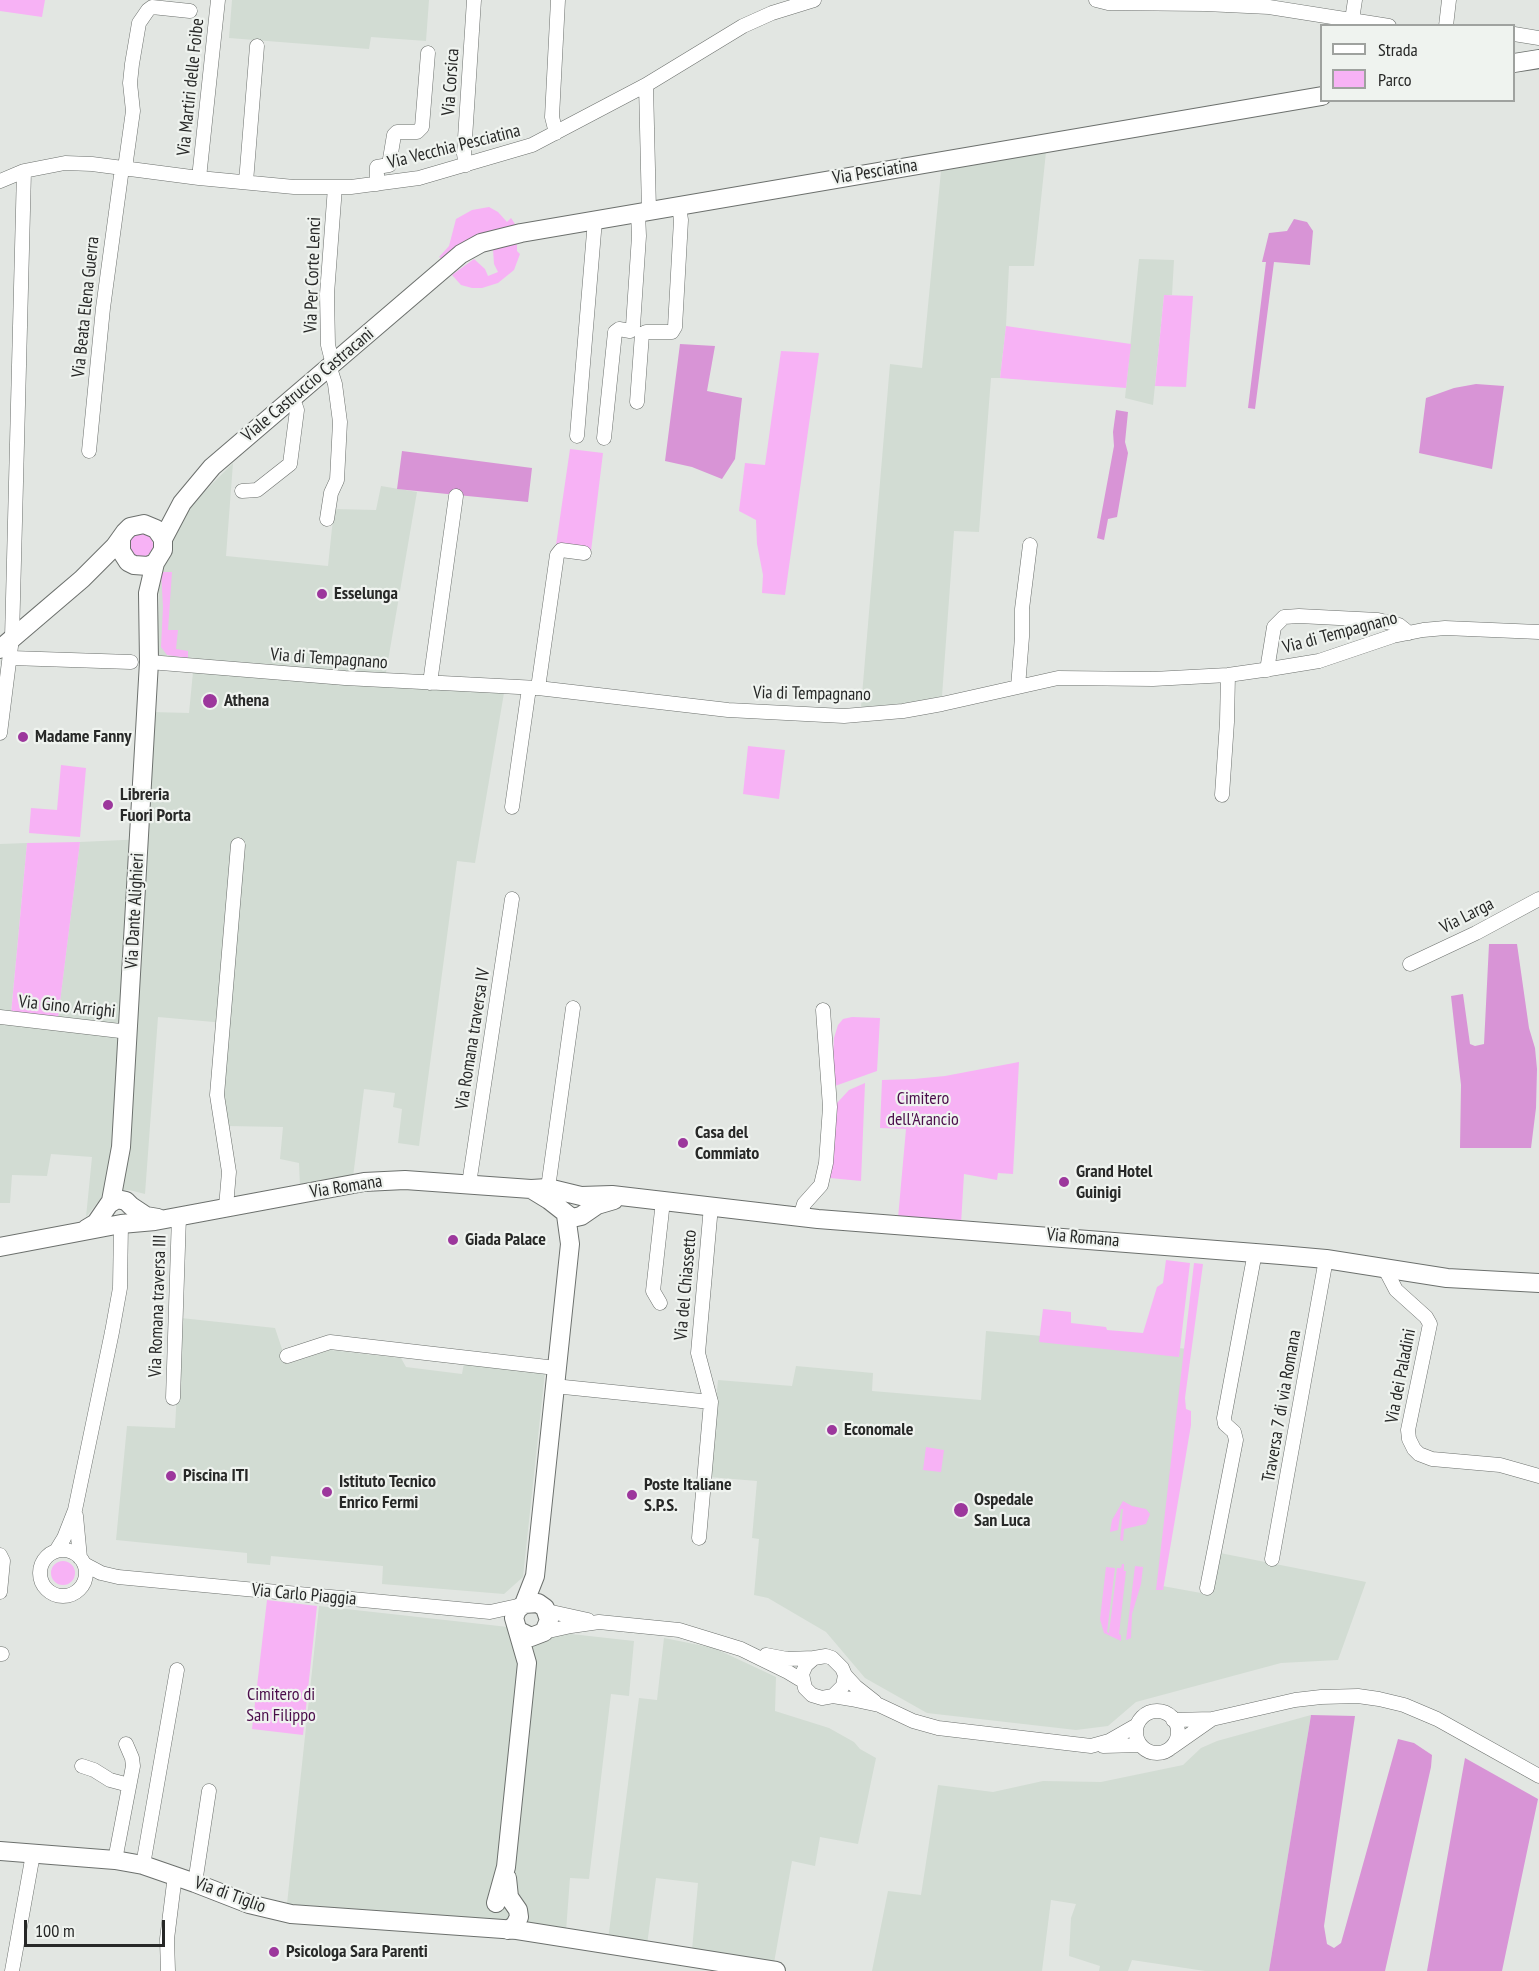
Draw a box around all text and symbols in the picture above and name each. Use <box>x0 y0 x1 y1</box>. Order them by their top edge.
street label: Via Martiri delle Foibe <box>173 17 209 157</box>
legend <box>1320 24 1515 102</box>
text: Strada <box>1378 38 1418 61</box>
street label: Via Corsica <box>438 48 464 116</box>
text: Parco <box>1378 68 1412 91</box>
street label: Via Vecchia Pesciatina <box>385 120 523 174</box>
street label: Via Pesciatina <box>831 155 919 189</box>
street label: Via Per Corte Lenci <box>300 217 326 333</box>
street label: Via Beata Elena Guerra <box>68 235 104 379</box>
street label: Viale Castruccio Castracani <box>238 323 378 447</box>
place label: Esselunga <box>334 583 398 605</box>
marker: Esselunga <box>315 587 329 601</box>
street label: Via di Tempagnano <box>1280 607 1400 659</box>
street label: Via di Tempagnano <box>270 644 388 674</box>
street label: Via di Tempagnano <box>753 682 871 706</box>
place label: Athena <box>224 690 269 712</box>
marker: Athena <box>201 692 219 710</box>
place label: Madame Fanny <box>35 726 131 748</box>
marker: Madame Fanny <box>16 730 30 744</box>
place label: Libreria Fuori Porta <box>120 784 191 826</box>
marker: Libreria Fuori Porta <box>101 798 115 812</box>
street label: Via Dante Alighieri <box>121 852 149 970</box>
street label: Via Larga <box>1436 893 1498 939</box>
street label: Via Romana traversa IV <box>451 967 495 1111</box>
street label: Via Gino Arrighi <box>17 991 117 1023</box>
park label: Cimitero dell'Arancio <box>887 1088 959 1130</box>
place label: Casa del Commiato <box>695 1122 759 1164</box>
marker: Casa del Commiato <box>676 1136 690 1150</box>
place label: Grand Hotel Guinigi <box>1076 1161 1152 1204</box>
street label: Via Romana <box>308 1171 384 1203</box>
marker: Grand Hotel Guinigi <box>1057 1175 1071 1189</box>
street label: Via Romana <box>1046 1224 1120 1252</box>
place label: Giada Palace <box>465 1229 546 1251</box>
street label: Via del Chiassetto <box>670 1229 702 1341</box>
marker: Giada Palace <box>446 1233 460 1247</box>
street label: Via Romana traversa III <box>145 1234 171 1378</box>
street label: Via dei Paladini <box>1381 1327 1421 1425</box>
street label: Traversa 7 di via Romana <box>1258 1328 1306 1484</box>
place label: Economale <box>844 1419 913 1441</box>
marker: Economale <box>825 1423 839 1437</box>
place label: Piscina ITI <box>183 1465 249 1487</box>
marker: Piscina ITI <box>164 1469 178 1483</box>
place label: Istituto Tecnico Enrico Fermi <box>339 1471 436 1514</box>
place label: Poste Italiane S.P.S. <box>644 1474 732 1516</box>
marker: Istituto Tecnico Enrico Fermi <box>320 1485 334 1499</box>
marker: Poste Italiane S.P.S. <box>625 1488 639 1502</box>
place label: Ospedale San Luca <box>974 1489 1034 1532</box>
marker: Ospedale San Luca <box>952 1501 970 1519</box>
street label: Via Carlo Piaggia <box>251 1580 357 1610</box>
park label: Cimitero di San Filippo <box>246 1684 316 1726</box>
street label: Via di Tiglio <box>191 1872 269 1918</box>
scale bar <box>27 1908 168 1946</box>
text: 100 m <box>35 1919 75 1942</box>
place label: Psicologa Sara Parenti <box>286 1941 428 1963</box>
marker: Psicologa Sara Parenti <box>267 1945 281 1959</box>

